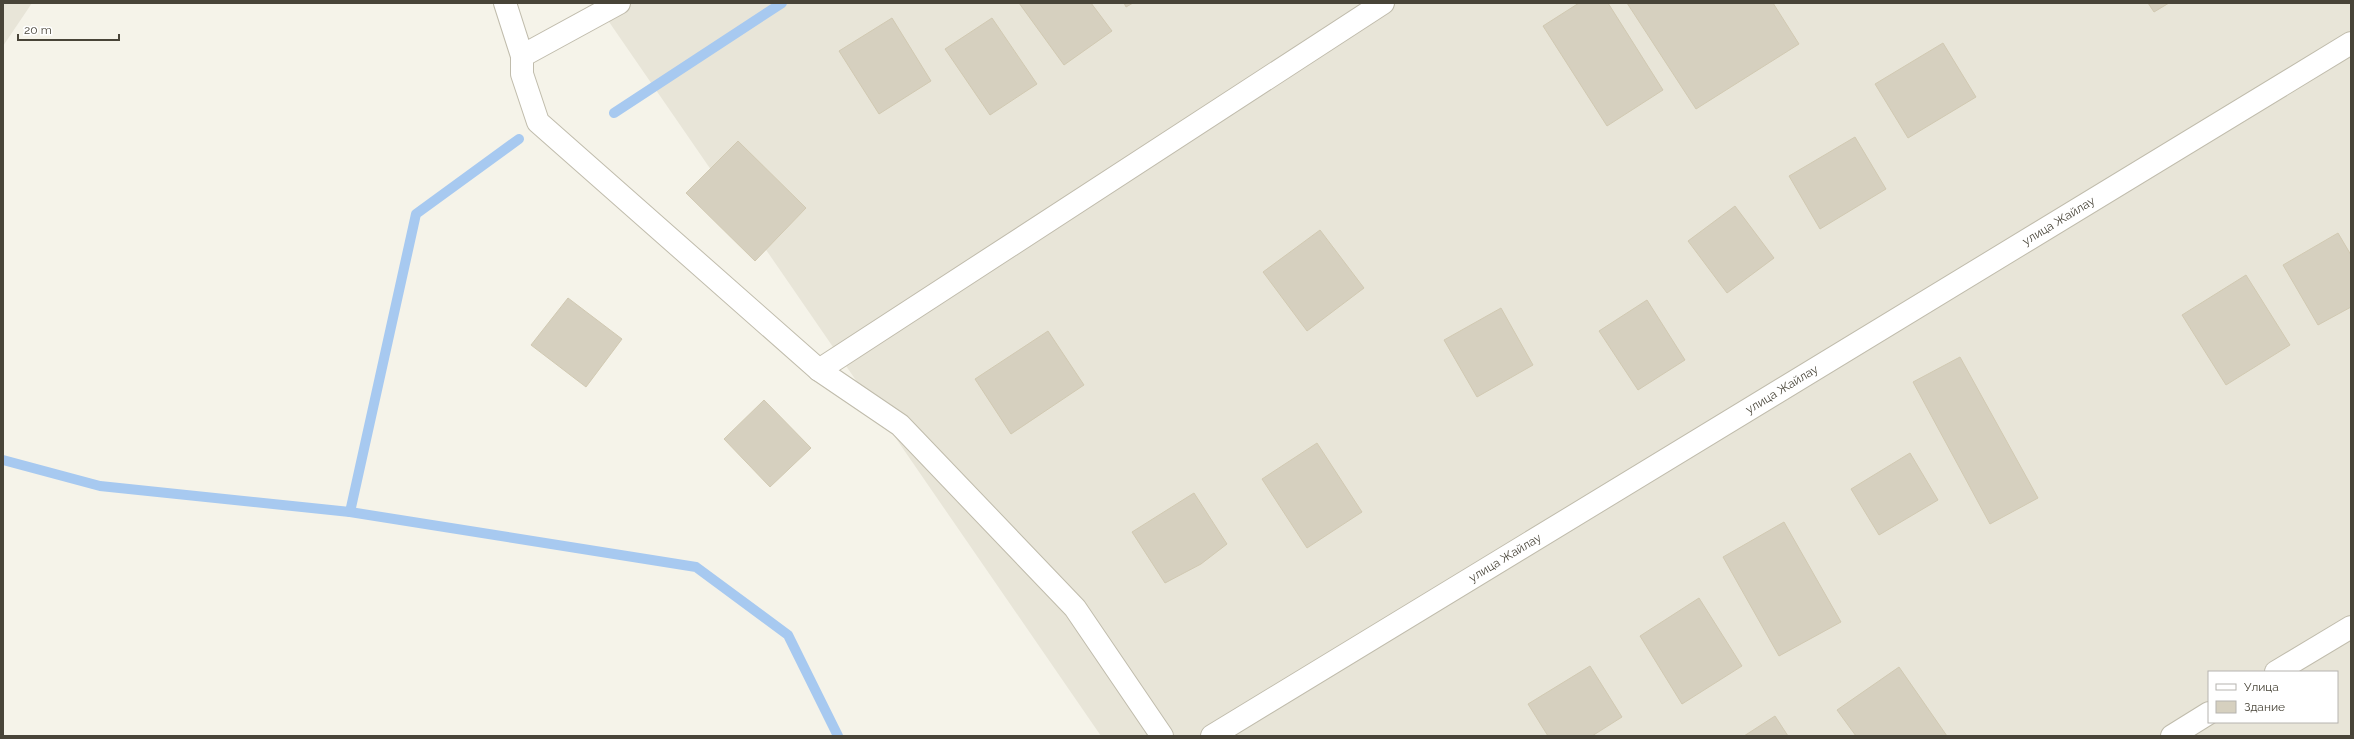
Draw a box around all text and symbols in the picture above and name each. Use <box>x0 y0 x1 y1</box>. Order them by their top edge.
scale bar <box>18 16 119 42</box>
text: 20 m <box>24 23 52 37</box>
street label: улица Жайлау <box>2020 193 2098 248</box>
street label: улица Жайлау <box>1743 362 1821 417</box>
street label: улица Жайлау <box>1466 530 1544 585</box>
legend <box>2208 671 2338 723</box>
text: Улица <box>2244 680 2279 694</box>
text: Здание <box>2244 700 2285 714</box>

